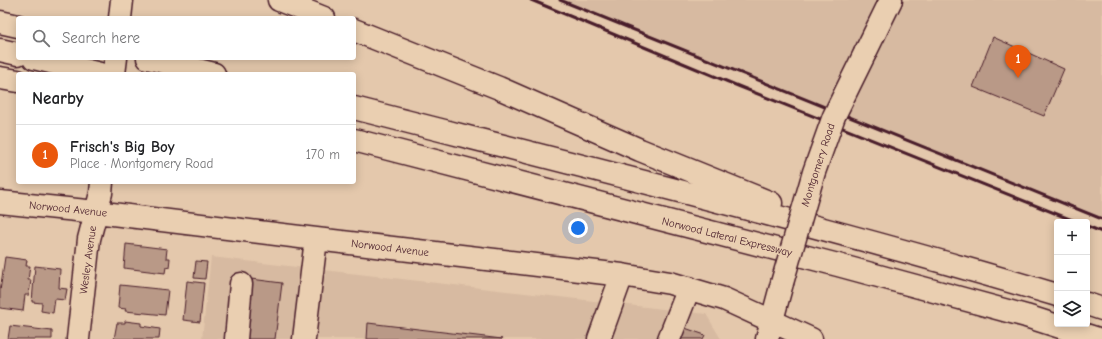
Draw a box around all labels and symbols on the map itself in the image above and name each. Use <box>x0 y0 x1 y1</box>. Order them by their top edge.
pin: 1 <box>1005 45 1031 78</box>
street label: Montgomery Road <box>798 122 838 208</box>
street label: Norwood Avenue <box>28 198 108 220</box>
street label: Norwood Lateral Expressway <box>661 215 793 259</box>
your location <box>568 218 588 238</box>
street label: Wesley Avenue <box>77 225 99 295</box>
street label: Norwood Avenue <box>350 237 430 259</box>

